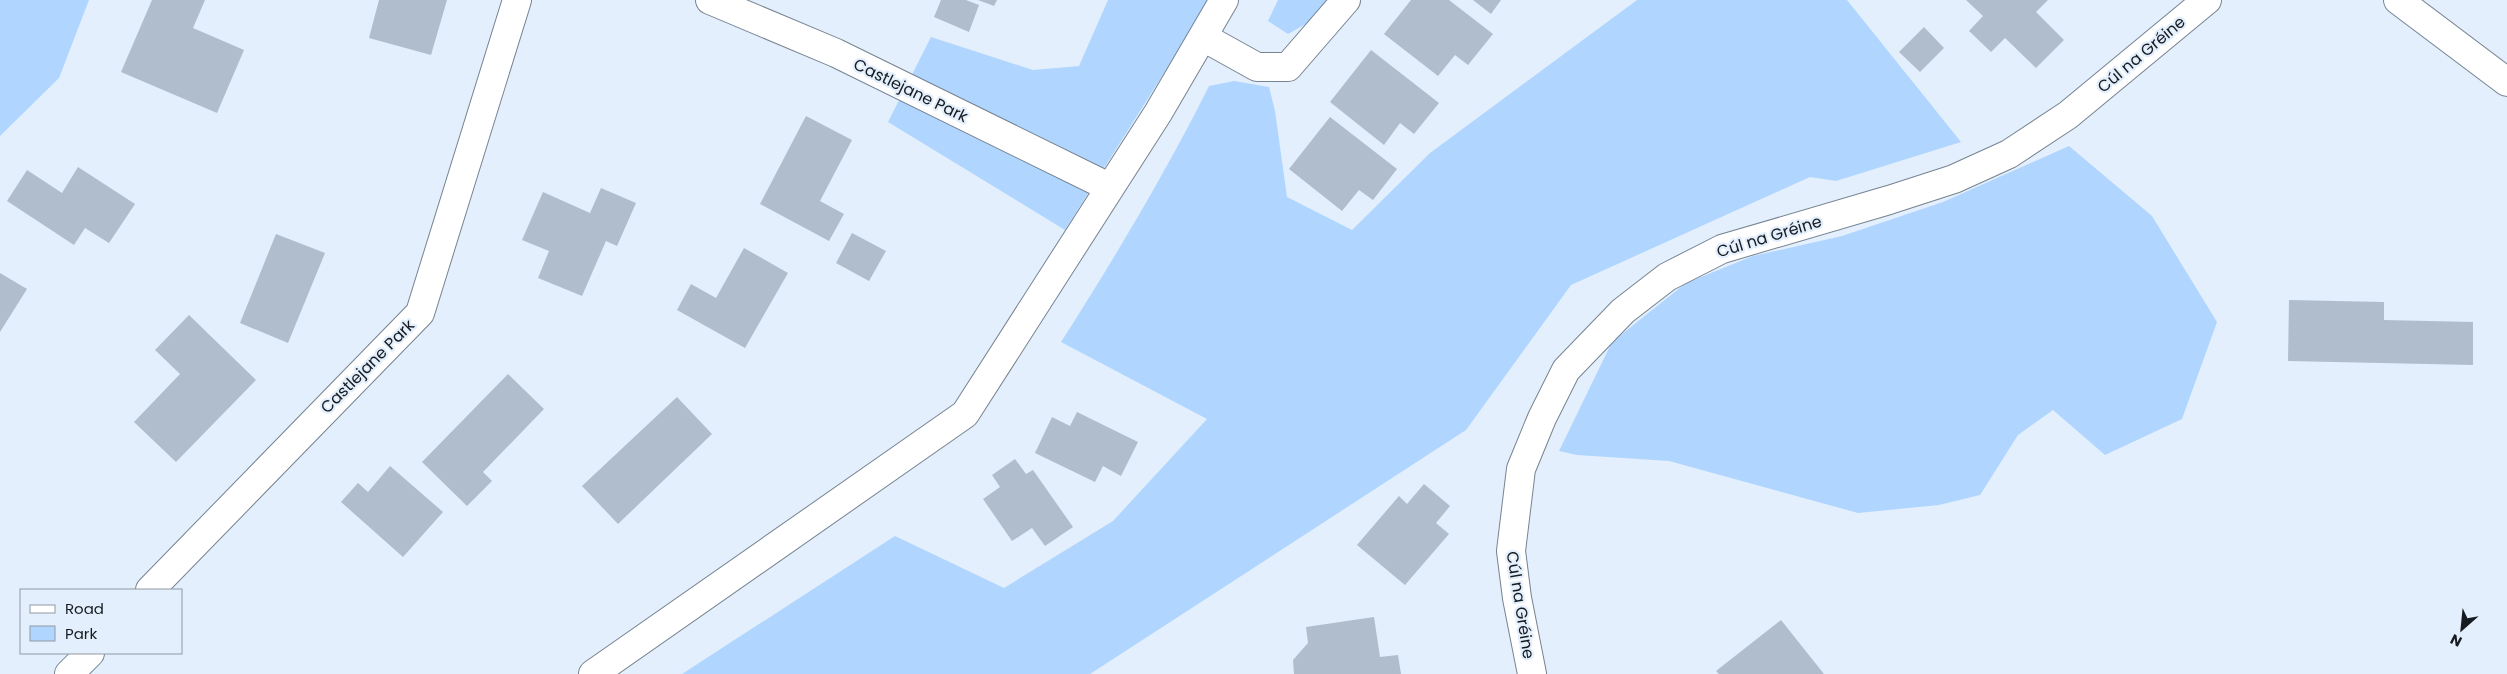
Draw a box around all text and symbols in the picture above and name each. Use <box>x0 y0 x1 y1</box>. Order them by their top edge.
street label: Cúl na Gréine <box>2092 11 2190 98</box>
street label: Castlejane Park <box>850 53 973 128</box>
street label: Cúl na Gréine <box>1714 210 1824 263</box>
street label: Castlejane Park <box>315 314 420 419</box>
street label: Cúl na Gréine <box>1501 550 1540 661</box>
legend <box>20 589 182 654</box>
text: Road <box>65 598 104 619</box>
north arrow <box>2437 604 2487 654</box>
text: Park <box>65 623 97 644</box>
text: N <box>2447 629 2465 652</box>

